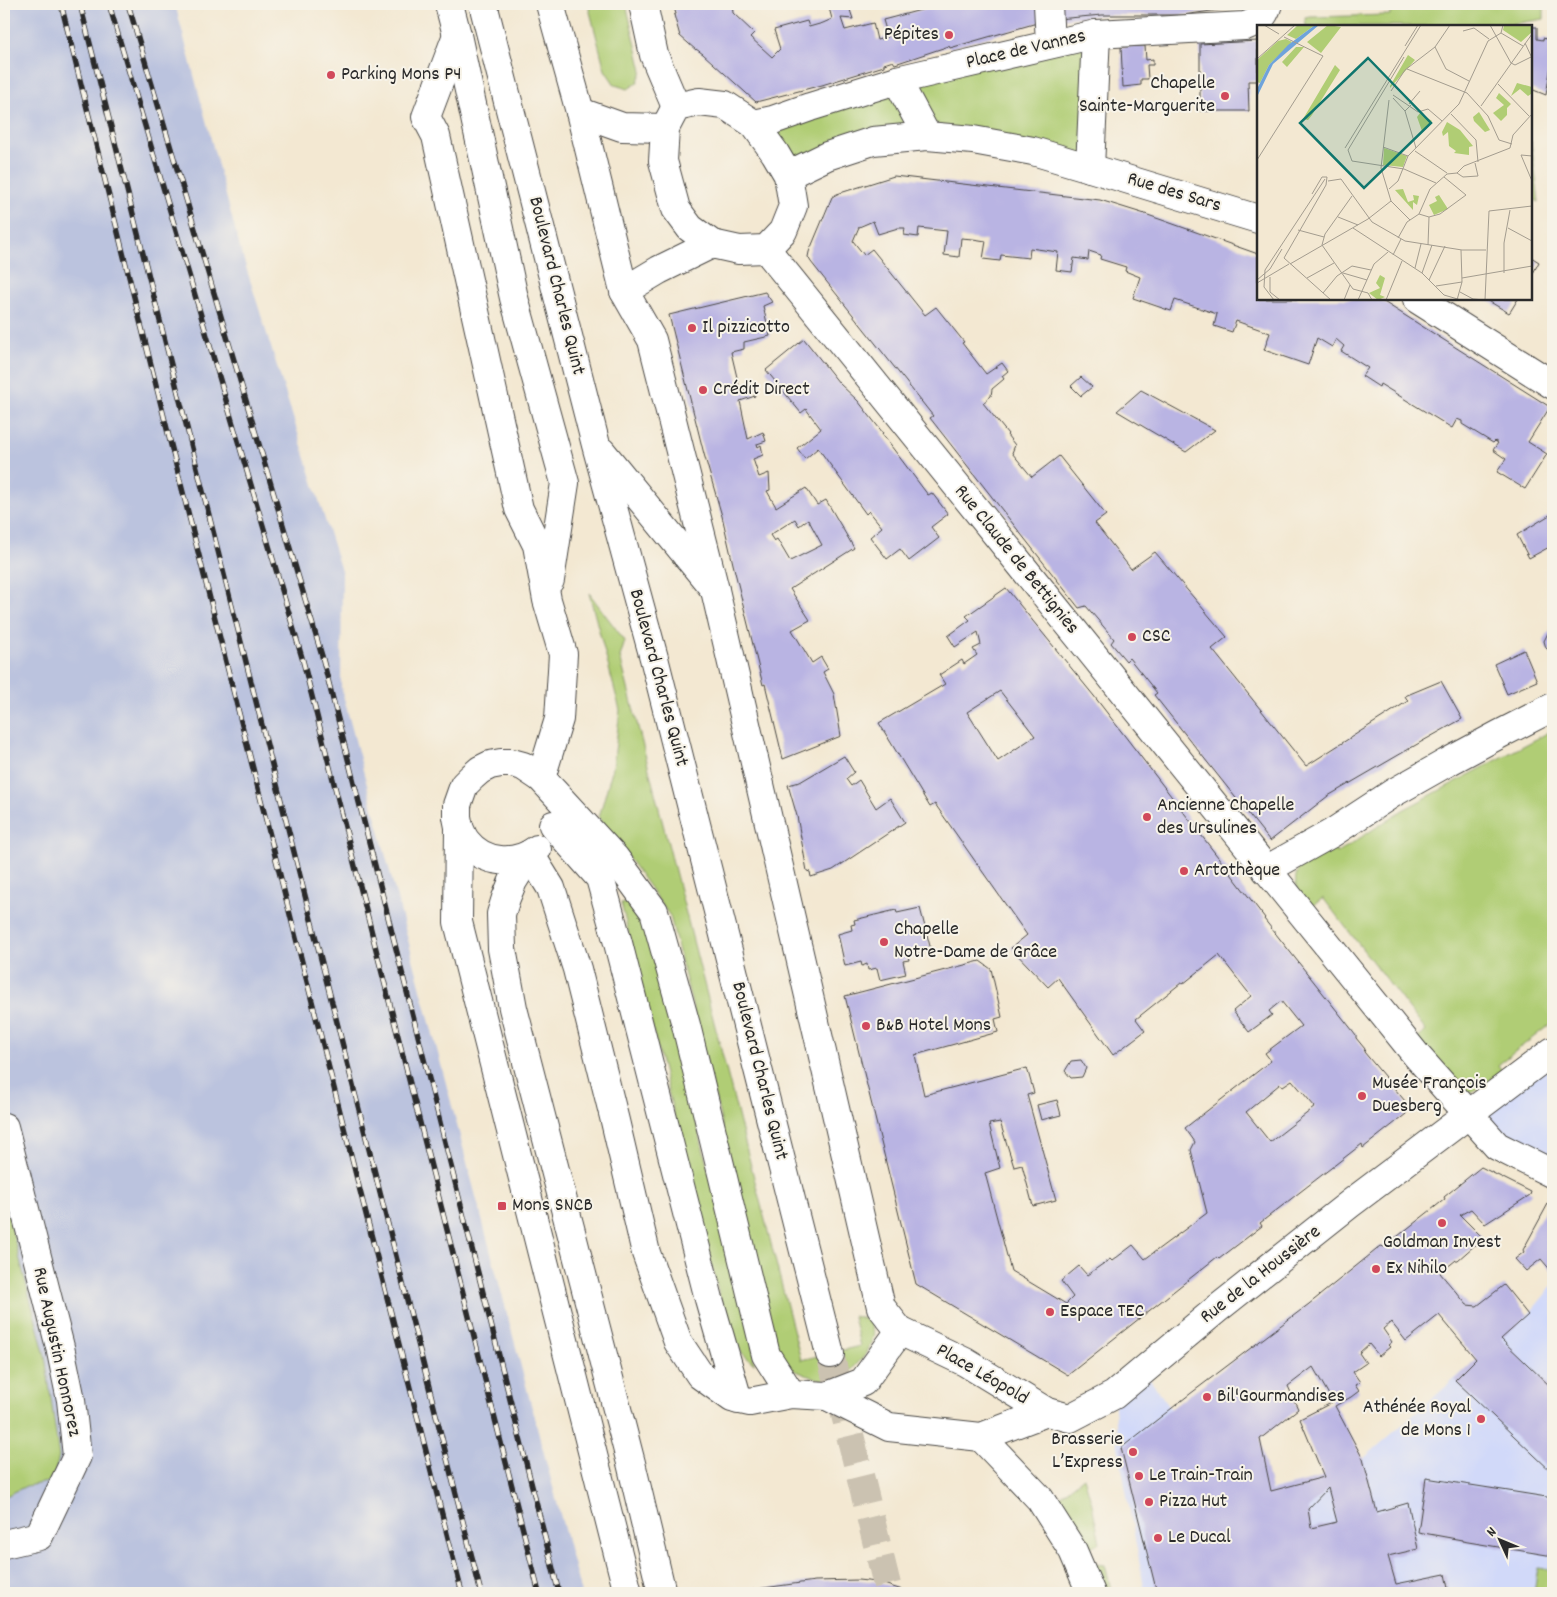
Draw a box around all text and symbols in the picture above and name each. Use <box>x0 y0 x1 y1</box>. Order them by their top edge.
place label: Pépites <box>884 21 939 49</box>
street label: Place de Vannes <box>963 23 1089 77</box>
inset map <box>1257 25 1532 300</box>
marker: Pépites <box>943 29 955 41</box>
place label: Parking Mons P4 <box>341 61 462 89</box>
marker: Parking Mons P4 <box>325 69 337 81</box>
place label: Chapelle Sainte-Marguerite <box>1079 70 1215 121</box>
marker: Chapelle Sainte-Marguerite <box>1219 90 1231 102</box>
street label: Rue des Sars <box>1124 165 1224 221</box>
street label: Boulevard Charles Quint <box>520 194 592 378</box>
place label: Il pizzicotto <box>702 314 790 342</box>
marker: Il pizzicotto <box>686 322 698 334</box>
place label: Crédit Direct <box>713 376 810 404</box>
marker: Crédit Direct <box>697 384 709 396</box>
street label: Rue Claude de Bettignies <box>947 479 1085 641</box>
street label: Boulevard Charles Quint <box>621 586 695 770</box>
place label: CSC <box>1142 623 1171 651</box>
marker: CSC <box>1126 631 1138 643</box>
place label: Ancienne Chapelle des Ursulines <box>1157 792 1294 843</box>
marker: Ancienne Chapelle des Ursulines <box>1141 811 1153 823</box>
place label: Artothèque <box>1194 857 1280 885</box>
marker: Artothèque <box>1178 865 1190 877</box>
place label: Chapelle Notre-Dame de Grâce <box>894 916 1057 967</box>
marker: Chapelle Notre-Dame de Grâce <box>878 936 890 948</box>
street label: Boulevard Charles Quint <box>723 979 795 1163</box>
place label: B&B Hotel Mons <box>876 1012 991 1040</box>
marker: B&B Hotel Mons <box>860 1020 872 1032</box>
place label: Musée François Duesberg <box>1372 1070 1487 1121</box>
marker: Musée François Duesberg <box>1356 1090 1368 1102</box>
place label: Mons SNCB <box>512 1192 593 1220</box>
marker: Mons SNCB <box>496 1200 508 1212</box>
marker: Goldman Invest <box>1436 1217 1448 1229</box>
street label: Rue de la Houssière <box>1195 1219 1327 1331</box>
place label: Goldman Invest <box>1383 1229 1501 1257</box>
place label: Ex Nihilo <box>1386 1255 1447 1283</box>
marker: Ex Nihilo <box>1370 1263 1382 1275</box>
street label: Rue Augustin Honnorez <box>24 1265 88 1440</box>
place label: Espace TEC <box>1060 1298 1145 1326</box>
marker: Espace TEC <box>1044 1306 1056 1318</box>
street label: Place Léopold <box>931 1337 1033 1413</box>
place label: Bil'Gourmandises <box>1217 1383 1345 1411</box>
marker: Bil'Gourmandises <box>1201 1391 1213 1403</box>
place label: Athénée Royal de Mons 1 <box>1363 1394 1471 1445</box>
marker: Athénée Royal de Mons 1 <box>1475 1413 1487 1425</box>
place label: Brasserie L’Express <box>1051 1426 1123 1477</box>
marker: Brasserie L’Express <box>1127 1446 1139 1458</box>
place label: Le Train-Train <box>1149 1462 1253 1490</box>
marker: Le Train-Train <box>1133 1470 1145 1482</box>
place label: Pizza Hut <box>1159 1488 1227 1516</box>
marker: Pizza Hut <box>1143 1496 1155 1508</box>
north arrow <box>1474 1514 1524 1564</box>
text: N <box>1482 1523 1502 1542</box>
place label: Le Ducal <box>1168 1524 1231 1552</box>
marker: Le Ducal <box>1152 1532 1164 1544</box>

